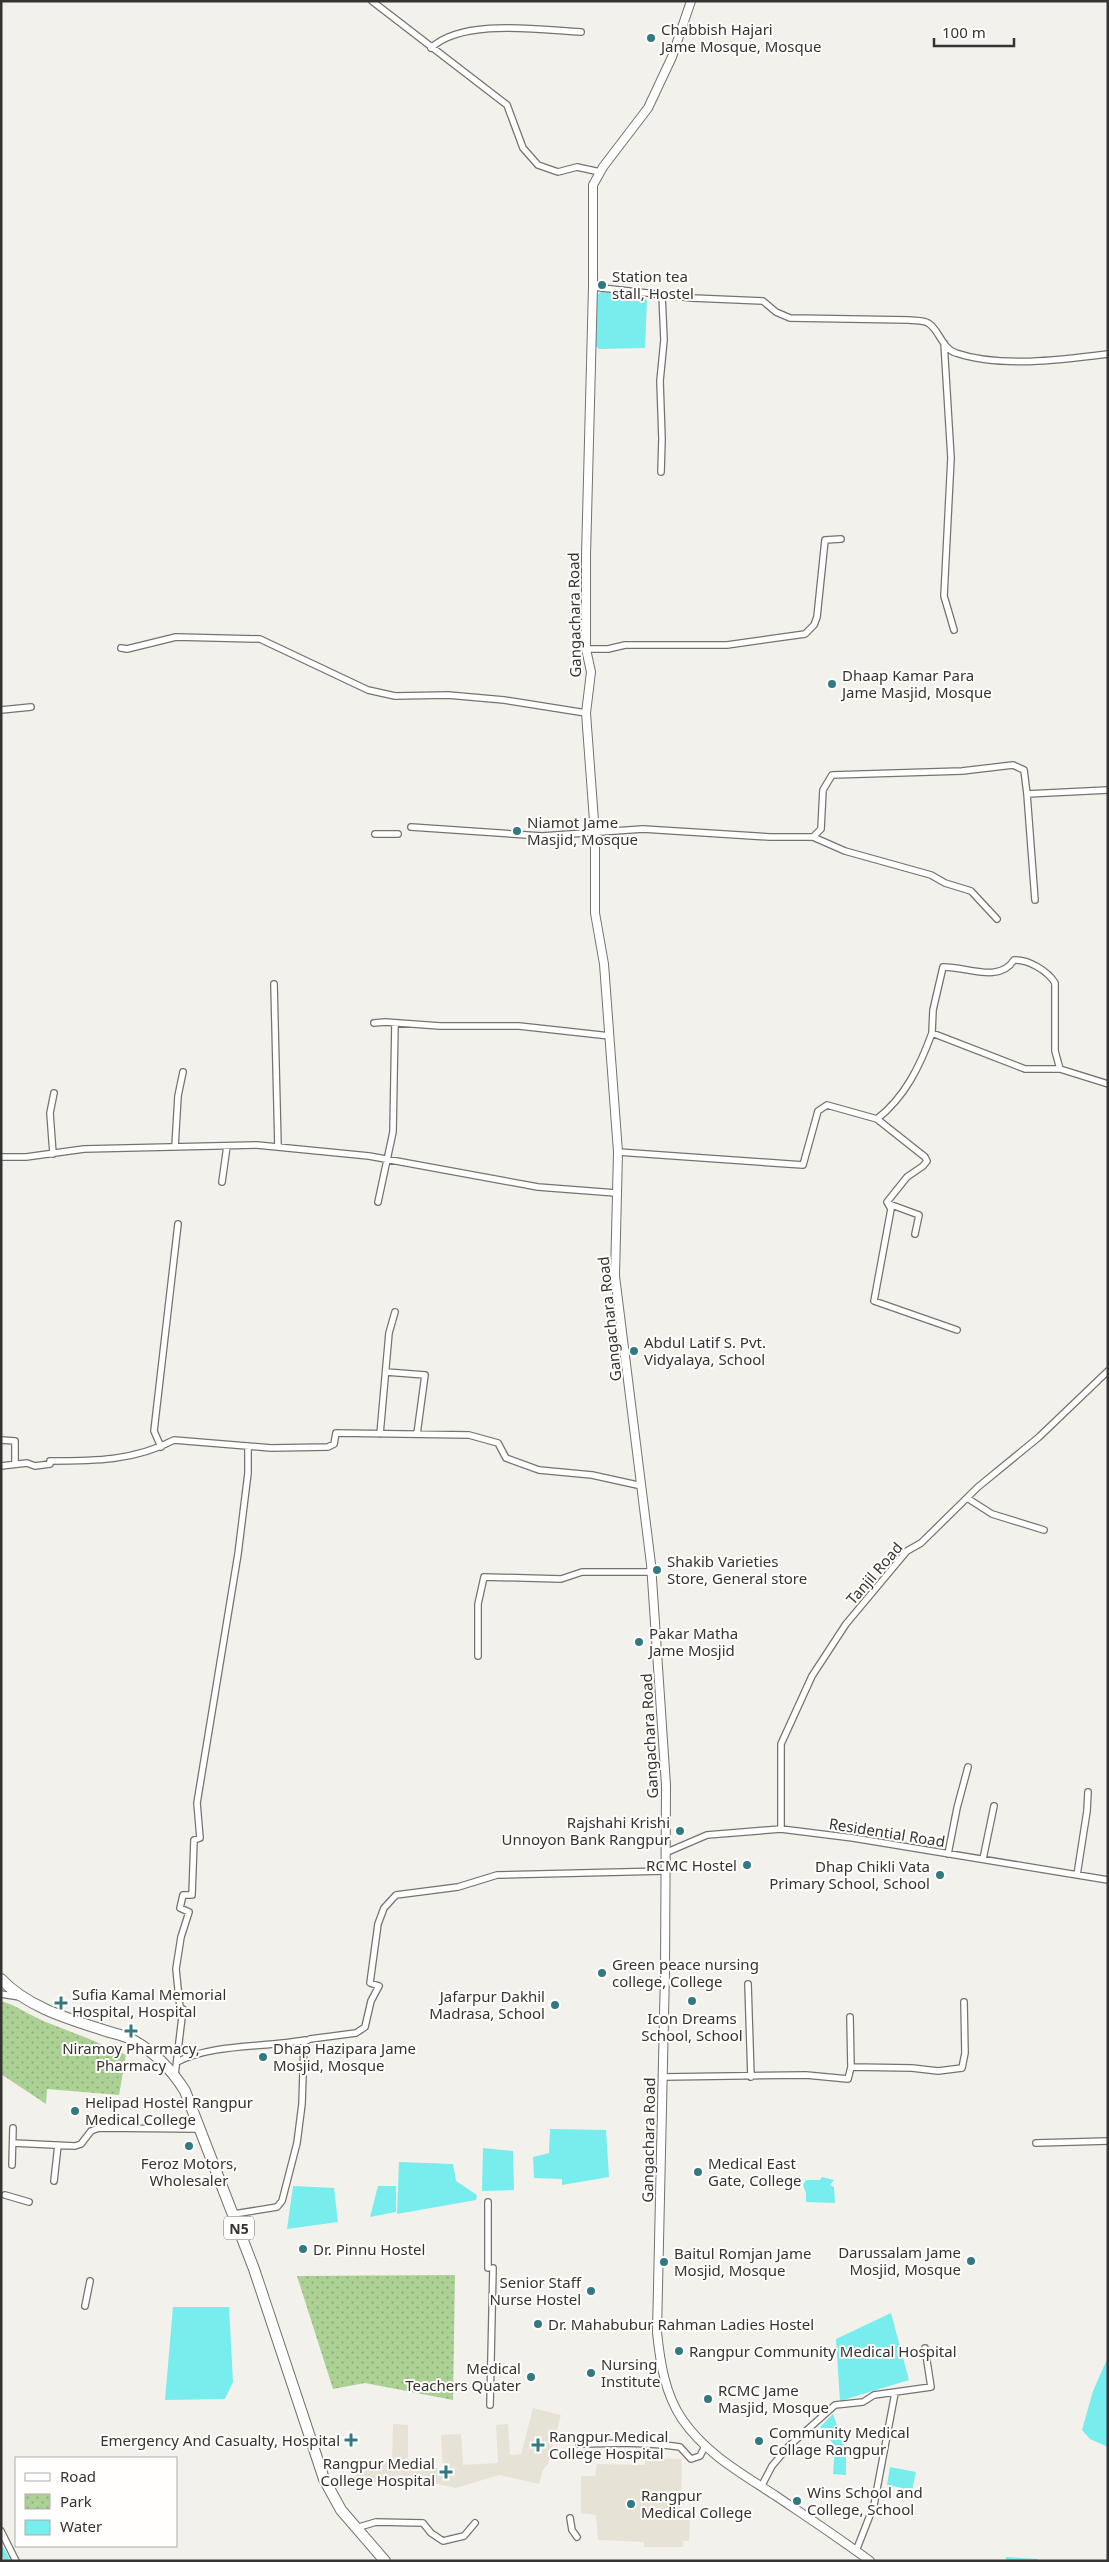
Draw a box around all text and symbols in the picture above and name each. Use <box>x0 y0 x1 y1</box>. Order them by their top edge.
scale bar <box>934 15 1014 47</box>
place label: Chabbish Hajari Jame Mosque, Mosque <box>659 19 821 56</box>
text: 100 m <box>942 22 986 42</box>
marker: Chabbish Hajari Jame Mosque, Mosque <box>645 32 657 44</box>
place label: Station tea stall, Hostel <box>612 266 694 303</box>
marker: Station tea stall, Hostel <box>596 279 608 291</box>
street label: Gangachara Road <box>563 552 585 678</box>
place label: Dhaap Kamar Para Jame Masjid, Mosque <box>840 665 992 702</box>
marker: Dhaap Kamar Para Jame Masjid, Mosque <box>826 678 838 690</box>
place label: Niamot Jame Masjid, Mosque <box>527 812 638 849</box>
marker: Niamot Jame Masjid, Mosque <box>511 825 523 837</box>
street label: Gangachara Road <box>593 1256 625 1382</box>
place label: Abdul Latif S. Pvt. Vidyalaya, School <box>644 1332 766 1369</box>
marker: Abdul Latif S. Pvt. Vidyalaya, School <box>628 1345 640 1357</box>
street label: Tanjil Road <box>841 1538 907 1608</box>
place label: Shakib Varieties Store, General store <box>667 1551 807 1588</box>
marker: Shakib Varieties Store, General store <box>651 1564 663 1576</box>
place label: Pakar Matha Jame Mosjid <box>647 1623 738 1660</box>
marker: Pakar Matha Jame Mosjid <box>633 1636 645 1648</box>
street label: Gangachara Road <box>636 1673 662 1799</box>
place label: Rajshahi Krishi Unnoyon Bank Rangpur <box>502 1812 670 1849</box>
street label: Residential Road <box>827 1813 947 1851</box>
marker: Rajshahi Krishi Unnoyon Bank Rangpur <box>674 1825 686 1837</box>
place label: RCMC Hostel <box>646 1855 737 1875</box>
place label: Dhap Chikli Vata Primary School, School <box>769 1856 930 1893</box>
marker: RCMC Hostel <box>741 1859 753 1871</box>
marker: Dhap Chikli Vata Primary School, School <box>934 1869 946 1881</box>
place label: Green peace nursing college, College <box>612 1954 759 1991</box>
marker: Green peace nursing college, College <box>596 1967 608 1979</box>
place label: Sufia Kamal Memorial Hospital, Hospital <box>72 1984 226 2021</box>
place label: Jafarpur Dakhil Madrasa, School <box>429 1986 545 2023</box>
marker: Icon Dreams School, School <box>686 1995 698 2007</box>
marker: Sufia Kamal Memorial Hospital, Hospital <box>54 1996 68 2010</box>
marker: Jafarpur Dakhil Madrasa, School <box>549 1999 561 2011</box>
place label: Icon Dreams School, School <box>641 2008 743 2045</box>
marker: Niramoy Pharmacy, Pharmacy <box>125 2025 137 2037</box>
place label: Niramoy Pharmacy, Pharmacy <box>62 2038 200 2075</box>
place label: Dhap Hazipara Jame Mosjid, Mosque <box>273 2038 416 2075</box>
marker: Dhap Hazipara Jame Mosjid, Mosque <box>257 2051 269 2063</box>
street label: Gangachara Road <box>637 2077 659 2203</box>
place label: Helipad Hostel Rangpur Medical College <box>85 2092 253 2129</box>
marker: Helipad Hostel Rangpur Medical College <box>69 2105 81 2117</box>
marker: Feroz Motors, Wholesaler <box>183 2140 195 2152</box>
place label: Feroz Motors, Wholesaler <box>141 2153 237 2190</box>
place label: Medical East Gate, College <box>708 2153 802 2190</box>
marker: Medical East Gate, College <box>692 2166 704 2178</box>
road number: N5 <box>224 2216 254 2240</box>
place label: Dr. Pinnu Hostel <box>313 2239 425 2259</box>
place label: Darussalam Jame Mosjid, Mosque <box>838 2242 961 2279</box>
marker: Dr. Pinnu Hostel <box>297 2243 309 2255</box>
place label: Baitul Romjan Jame Mosjid, Mosque <box>674 2243 811 2280</box>
marker: Darussalam Jame Mosjid, Mosque <box>965 2255 977 2267</box>
marker: Baitul Romjan Jame Mosjid, Mosque <box>658 2256 670 2268</box>
place label: Senior Staff Nurse Hostel <box>489 2272 582 2309</box>
marker: Senior Staff Nurse Hostel <box>585 2285 597 2297</box>
place label: Dr. Mahabubur Rahman Ladies Hostel <box>548 2314 814 2334</box>
marker: Dr. Mahabubur Rahman Ladies Hostel <box>532 2318 544 2330</box>
place label: Rangpur Community Medical Hospital <box>689 2341 957 2361</box>
marker: Rangpur Community Medical Hospital <box>673 2345 685 2357</box>
place label: Nursing Institute <box>601 2354 660 2391</box>
place label: Medical Teachers Quater <box>405 2358 521 2395</box>
marker: Nursing Institute <box>585 2367 597 2379</box>
marker: Medical Teachers Quater <box>525 2371 537 2383</box>
place label: RCMC Jame Masjid, Mosque <box>718 2380 829 2417</box>
marker: RCMC Jame Masjid, Mosque <box>702 2393 714 2405</box>
place label: Community Medical Collage Rangpur <box>769 2422 910 2459</box>
place label: Rangpur Medical College Hospital <box>549 2426 668 2463</box>
place label: Emergency And Casualty, Hospital <box>100 2430 340 2450</box>
marker: Emergency And Casualty, Hospital <box>344 2433 358 2447</box>
marker: Community Medical Collage Rangpur <box>753 2435 765 2447</box>
marker: Rangpur Medical College Hospital <box>531 2438 545 2452</box>
place label: Rangpur Medial College Hospital <box>320 2453 435 2490</box>
legend <box>15 2457 178 2547</box>
marker: Rangpur Medial College Hospital <box>439 2465 453 2479</box>
text: Road <box>60 2466 96 2486</box>
place label: Wins School and College, School <box>807 2482 923 2519</box>
place label: Rangpur Medical College <box>641 2485 752 2522</box>
text: Park <box>60 2491 92 2511</box>
marker: Wins School and College, School <box>791 2495 803 2507</box>
marker: Rangpur Medical College <box>625 2498 637 2510</box>
text: Water <box>60 2516 102 2536</box>

